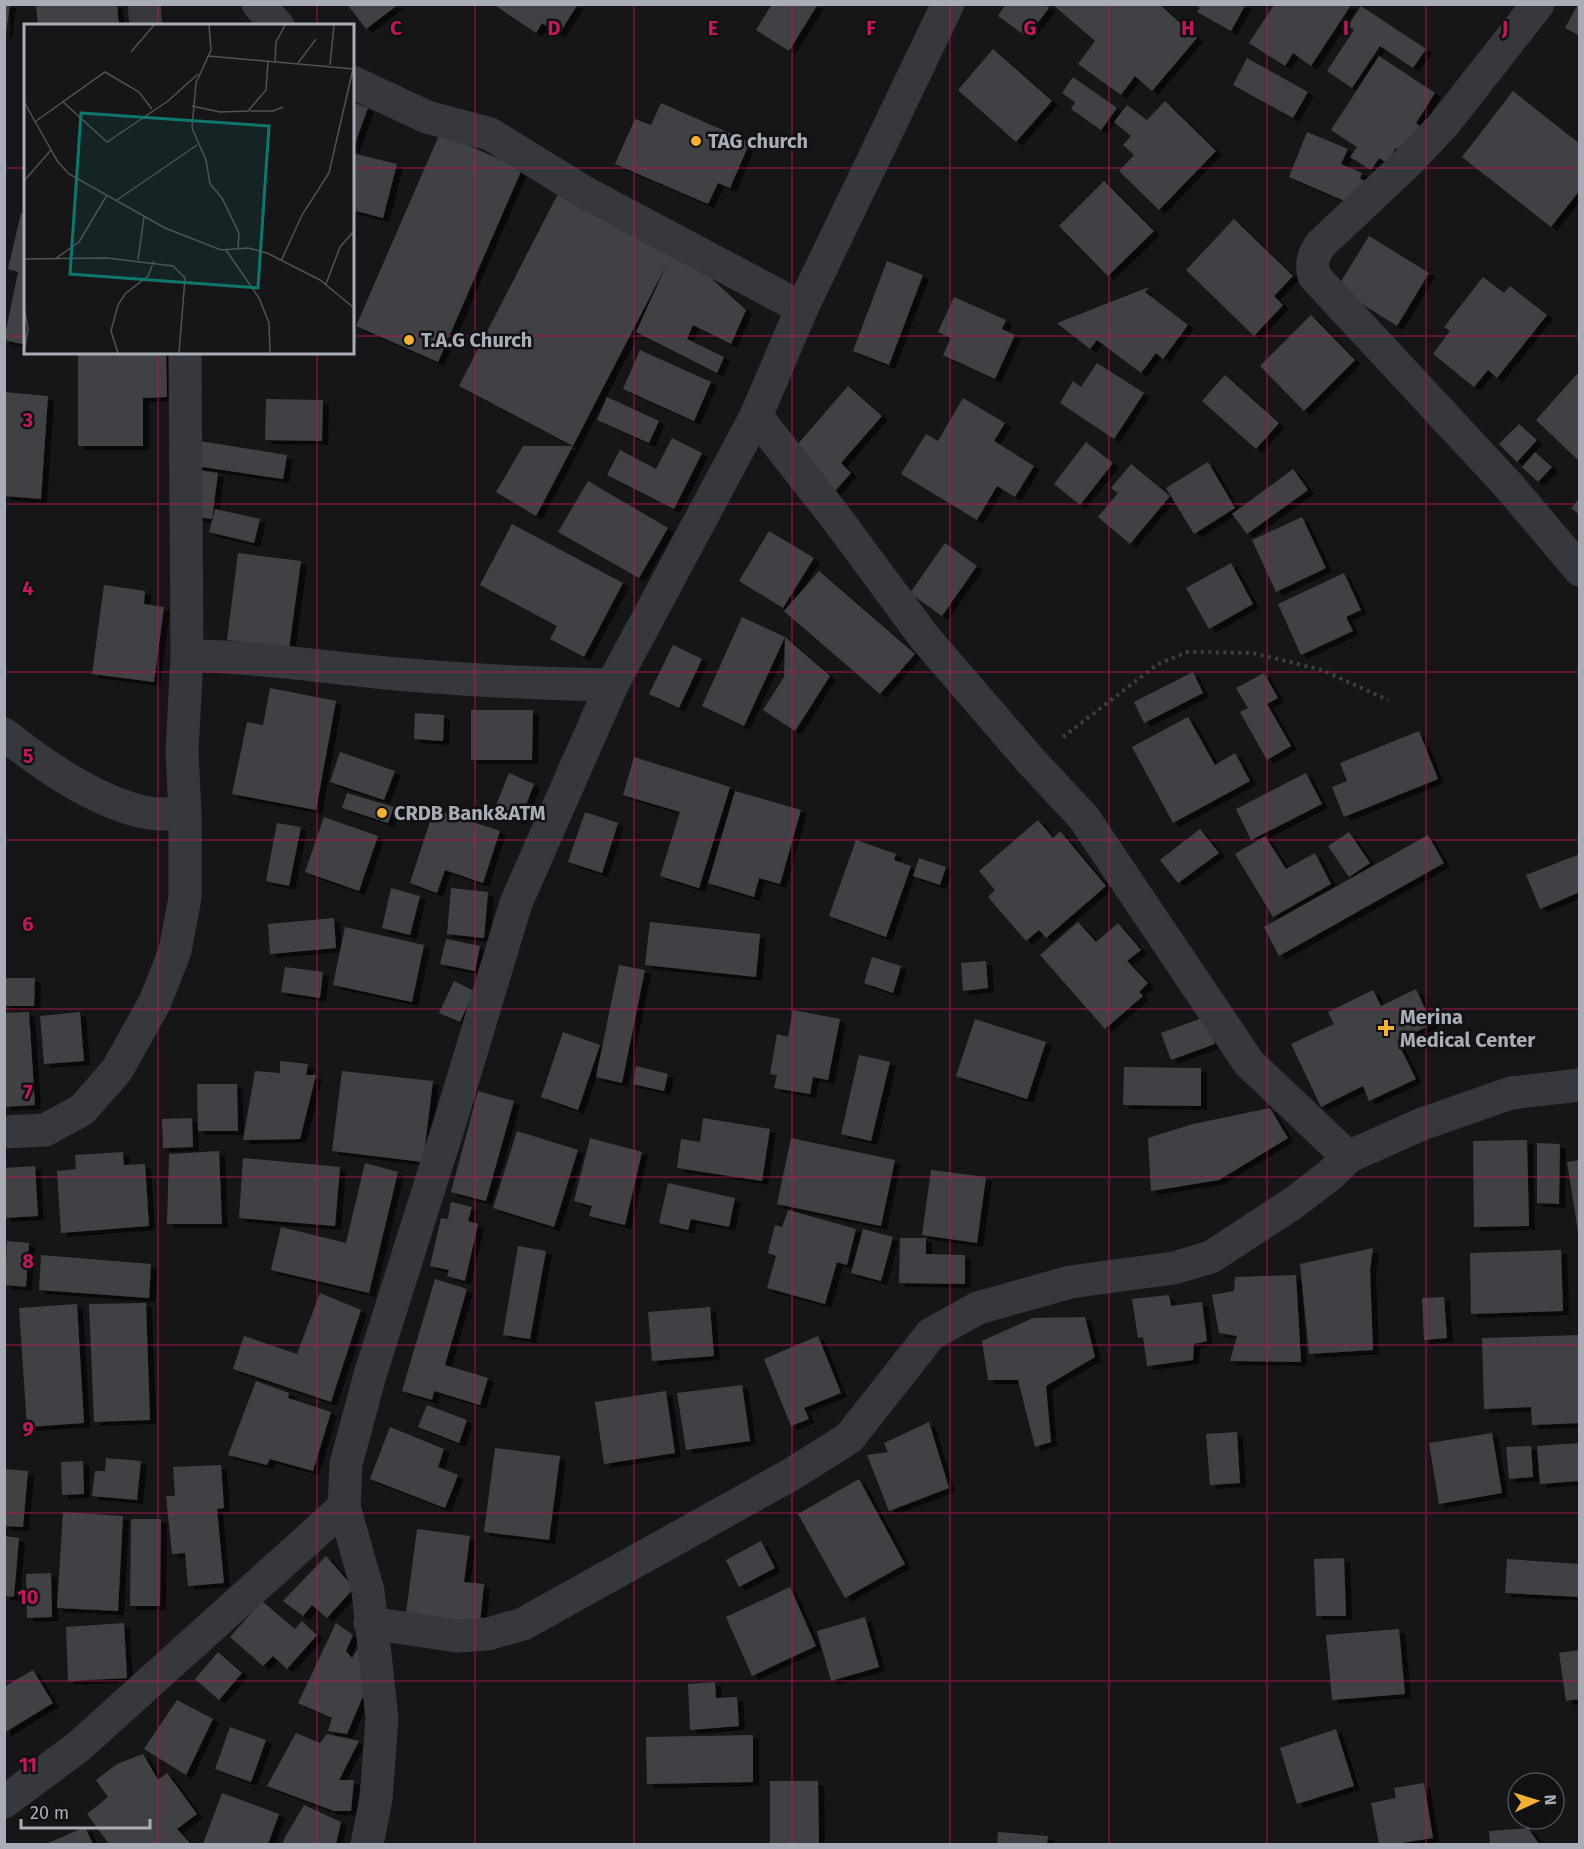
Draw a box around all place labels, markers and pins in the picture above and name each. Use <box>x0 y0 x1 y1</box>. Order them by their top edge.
place label: TAG church <box>708 129 808 153</box>
marker: TAG church <box>689 134 703 148</box>
place label: T.A.G Church <box>421 328 532 352</box>
marker: T.A.G Church <box>402 333 416 347</box>
place label: CRDB Bank&ATM <box>394 801 546 825</box>
marker: CRDB Bank&ATM <box>375 806 389 820</box>
place label: Merina Medical Center <box>1400 1005 1536 1052</box>
marker: Merina Medical Center <box>1377 1019 1395 1037</box>

